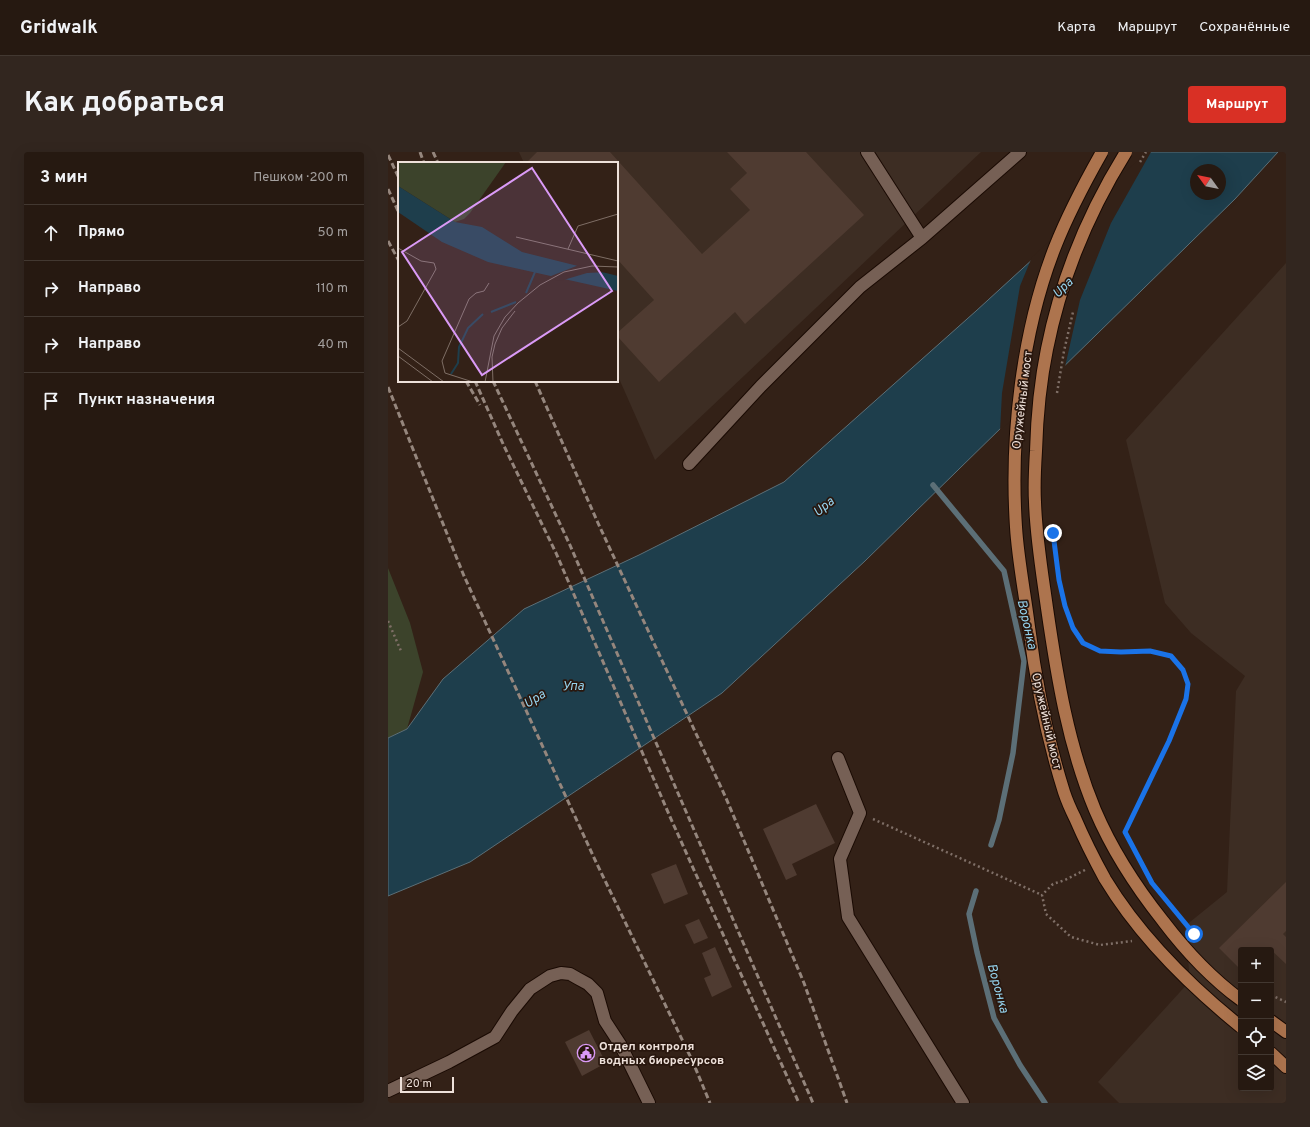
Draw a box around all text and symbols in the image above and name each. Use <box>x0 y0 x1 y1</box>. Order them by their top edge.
text: Gridwalk <box>20 16 98 40</box>
text: Карта <box>1057 19 1096 36</box>
text: Маршрут <box>1118 19 1177 36</box>
text: Сохранённые <box>1199 19 1290 36</box>
text: Как добраться <box>24 86 225 122</box>
button: Маршрут <box>1188 86 1286 123</box>
inset map <box>398 162 618 382</box>
north arrow <box>1190 164 1226 200</box>
text: 3 мин <box>40 167 88 189</box>
text: Пешком · 200 m <box>253 170 348 186</box>
icon: ahead <box>40 222 62 244</box>
text: Прямо <box>78 223 125 242</box>
text: 50 m <box>318 225 348 241</box>
water label: Upa <box>1050 275 1077 302</box>
icon: right <box>40 278 62 300</box>
text: Направо <box>78 279 141 298</box>
text: 110 m <box>316 281 348 297</box>
icon: right <box>40 334 62 356</box>
text: Направо <box>78 335 141 354</box>
text: 40 m <box>318 337 348 353</box>
street label: Оружейный мост <box>1009 350 1037 450</box>
icon: arrive <box>40 390 62 412</box>
text: Пункт назначения <box>78 391 215 410</box>
water label: Upa <box>810 494 838 521</box>
route end <box>1044 524 1062 542</box>
water label: Воронка <box>1013 598 1040 651</box>
street label: Оружейный мост <box>1027 671 1065 772</box>
water label: Упа <box>562 679 584 695</box>
water label: Upa <box>521 687 549 712</box>
route start <box>1185 925 1203 943</box>
map controls <box>1238 947 1274 1091</box>
button: + <box>1238 947 1274 983</box>
water label: Воронка <box>983 962 1011 1015</box>
button: − <box>1238 983 1274 1019</box>
button: locate <box>1238 1019 1274 1055</box>
place label: Отдел контроля водных биоресурсов <box>599 1039 724 1069</box>
public building icon: Отдел контроля водных биоресурсов <box>576 1043 596 1063</box>
button: layers <box>1238 1055 1274 1091</box>
scale bar <box>400 1075 454 1094</box>
text: 20 m <box>406 1077 432 1091</box>

